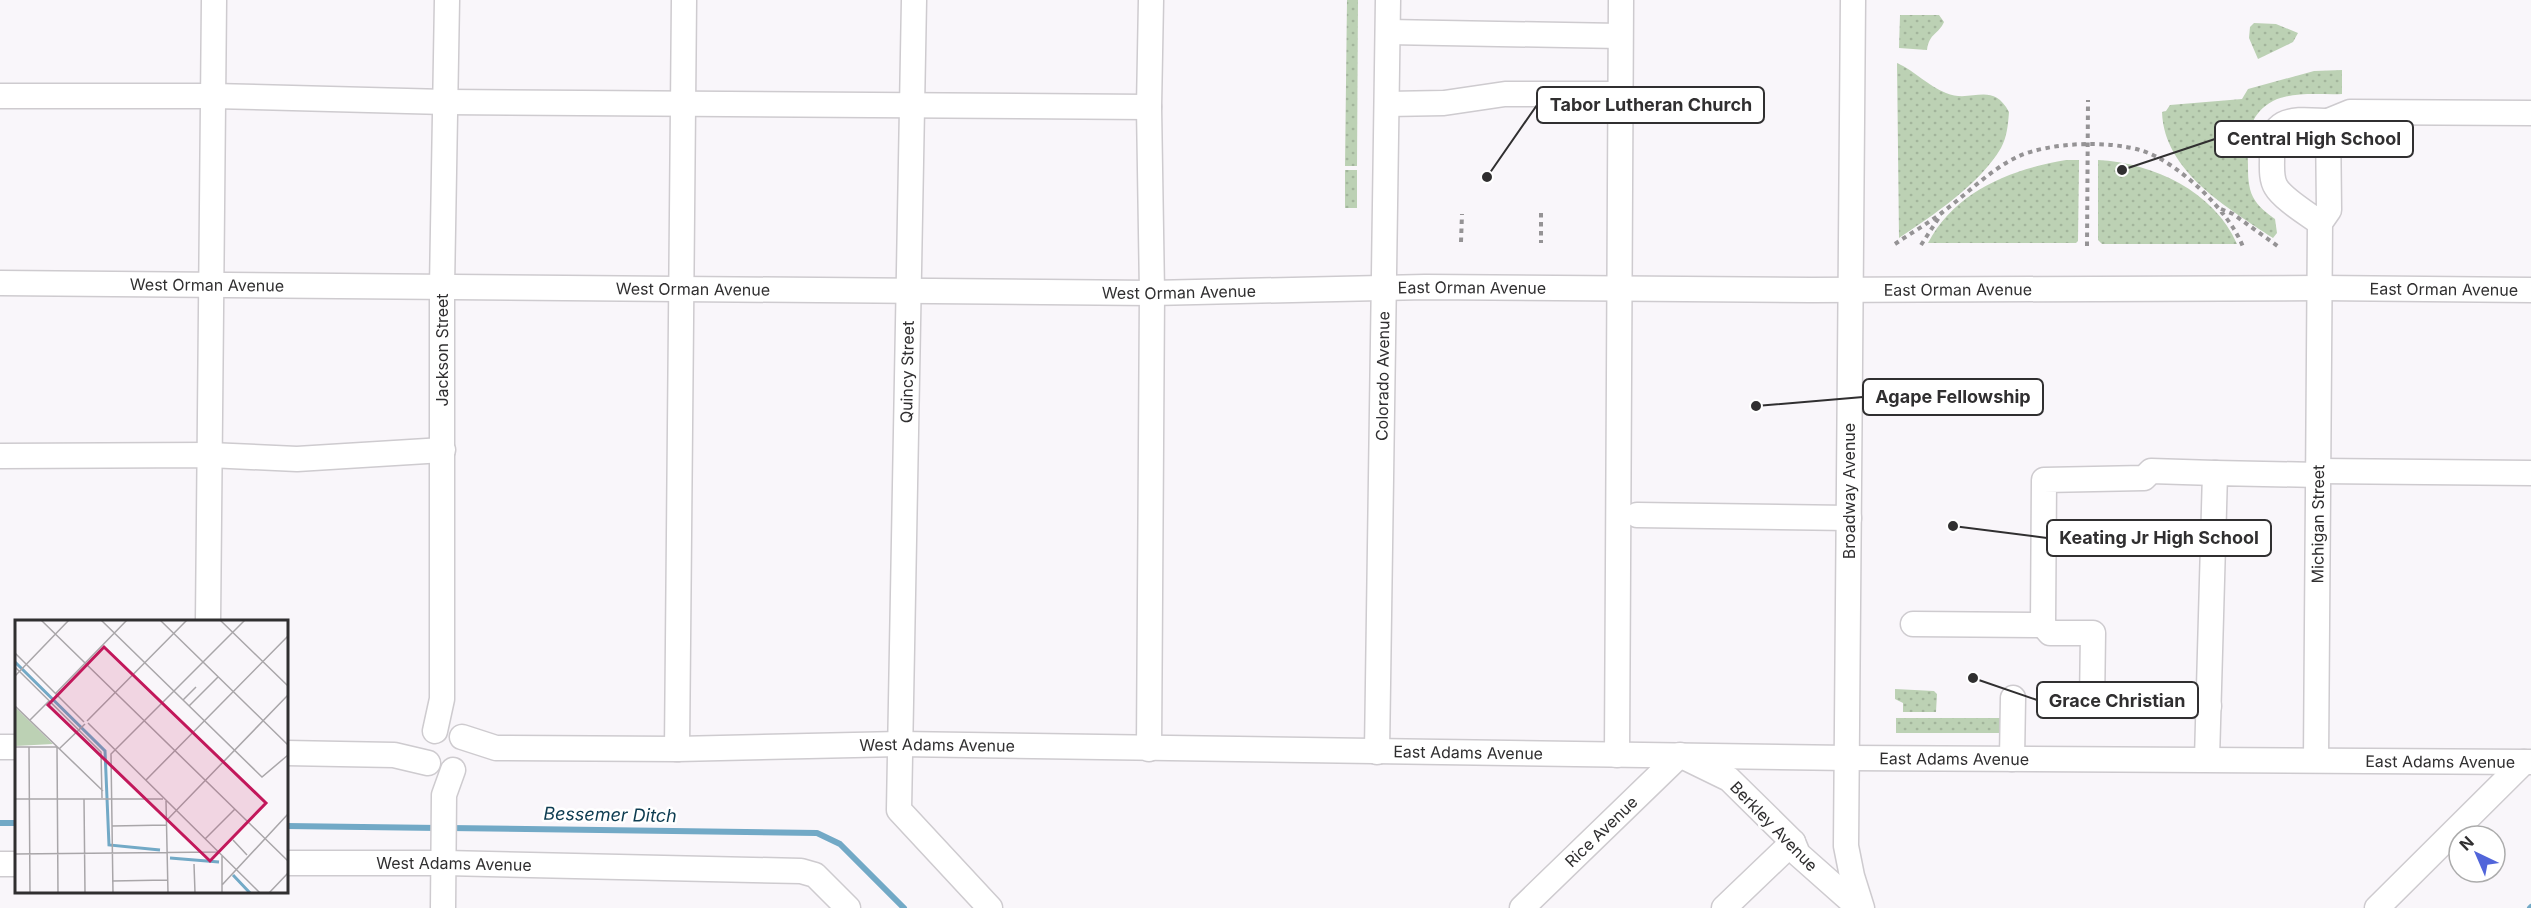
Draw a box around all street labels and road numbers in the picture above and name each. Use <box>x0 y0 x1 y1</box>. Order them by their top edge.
street label: West Orman Avenue <box>130 274 284 295</box>
street label: East Orman Avenue <box>1397 277 1546 298</box>
street label: West Orman Avenue <box>616 278 770 300</box>
street label: East Orman Avenue <box>2370 278 2518 300</box>
street label: East Orman Avenue <box>1884 279 2032 300</box>
street label: West Orman Avenue <box>1102 281 1256 303</box>
street label: Jackson Street <box>432 293 452 407</box>
street label: Colorado Avenue <box>1372 311 1393 441</box>
street label: Quincy Street <box>896 321 918 423</box>
street label: Broadway Avenue <box>1839 423 1859 559</box>
street label: Michigan Street <box>2307 465 2328 583</box>
street label: West Adams Avenue <box>859 734 1015 756</box>
street label: East Adams Avenue <box>1393 741 1543 763</box>
street label: East Adams Avenue <box>1879 748 2029 769</box>
street label: East Adams Avenue <box>2365 751 2515 772</box>
street label: Berkley Avenue <box>1726 777 1822 875</box>
street label: Rice Avenue <box>1561 792 1642 871</box>
street label: West Adams Avenue <box>376 853 532 875</box>

